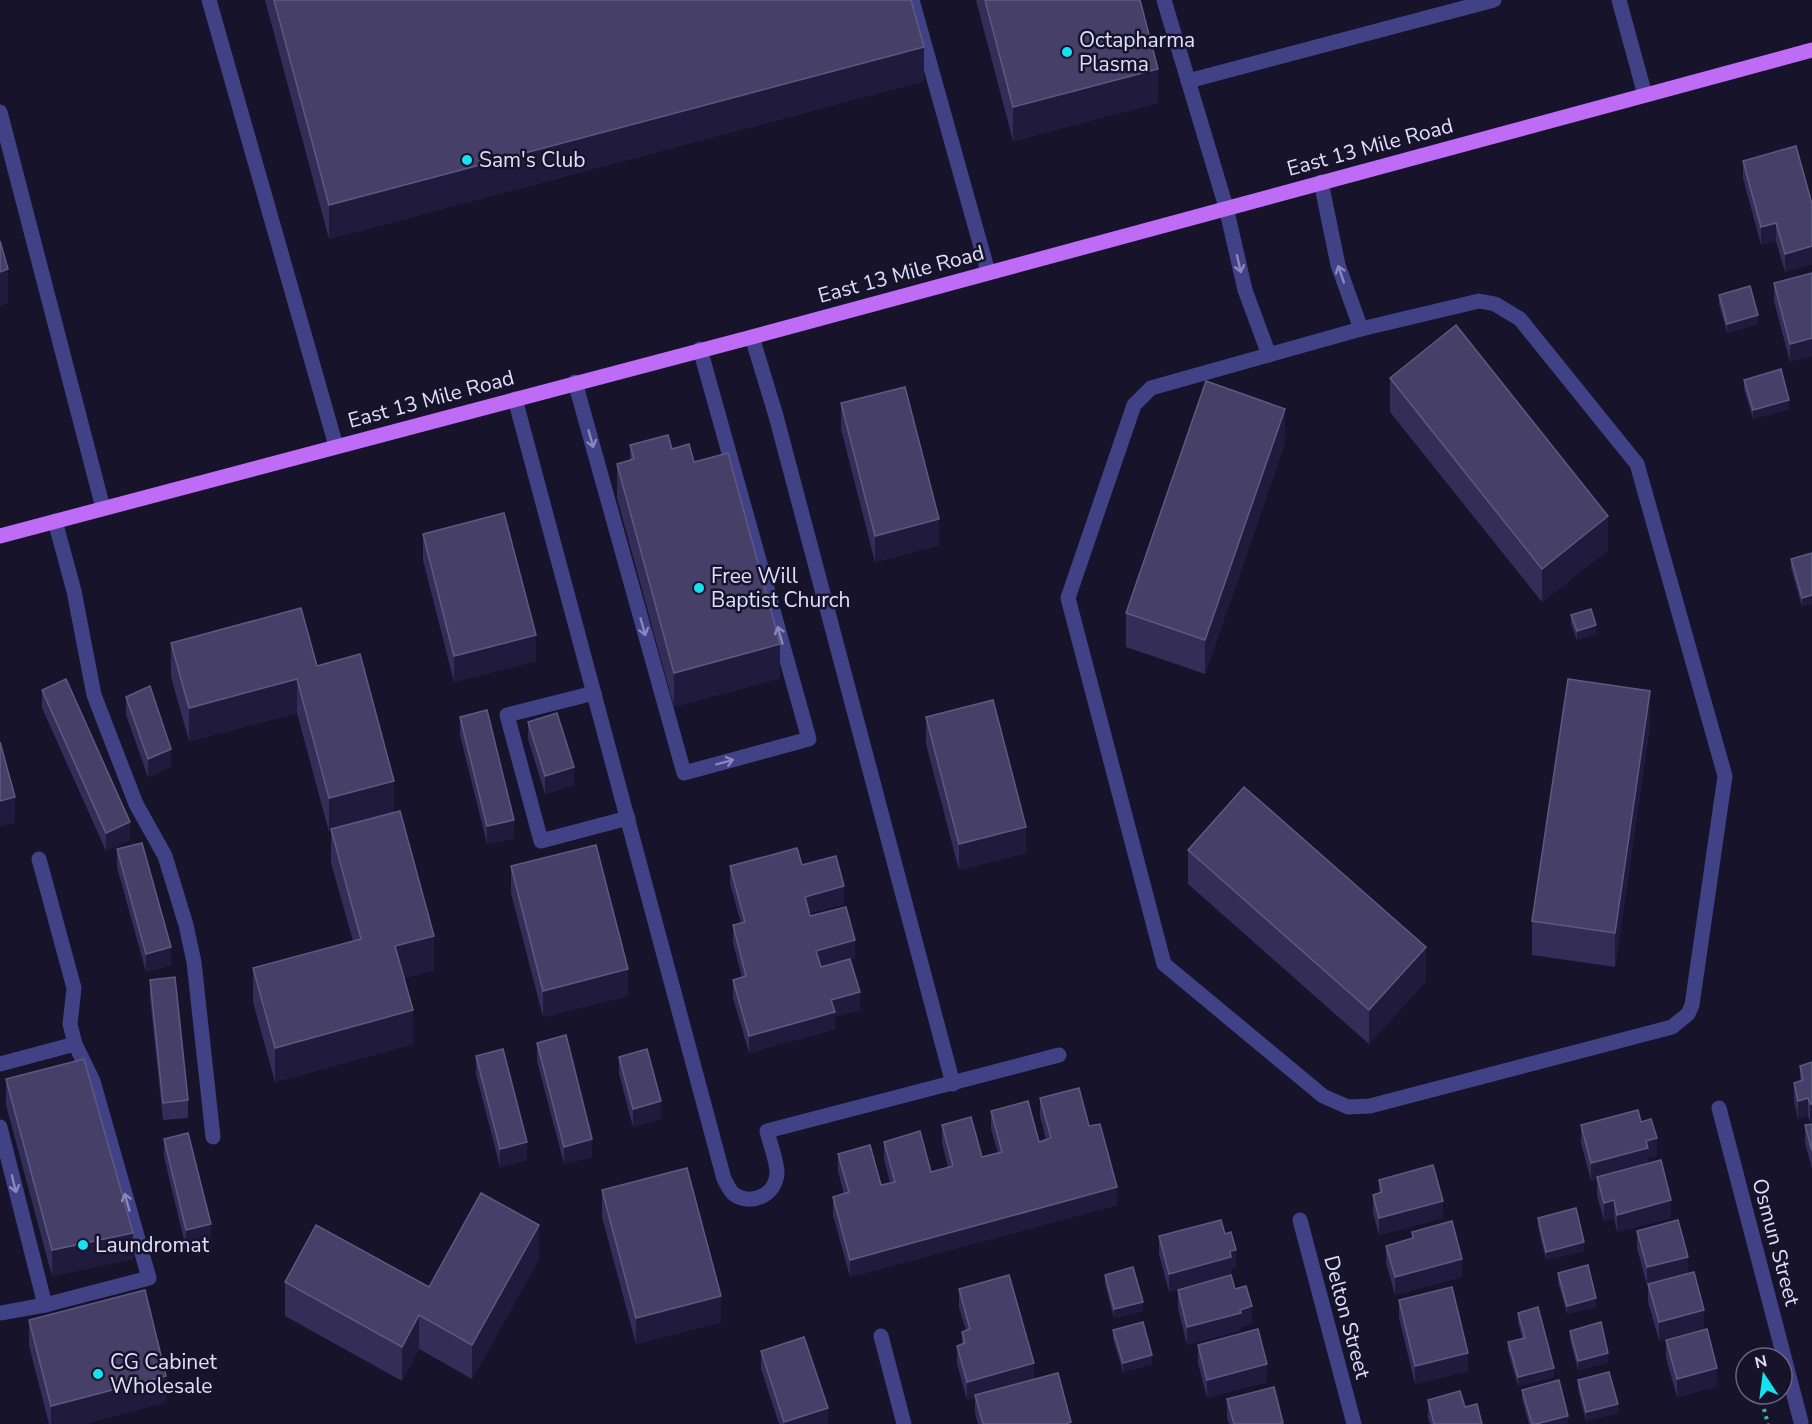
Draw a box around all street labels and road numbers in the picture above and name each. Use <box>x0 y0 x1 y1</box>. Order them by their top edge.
street label: East 13 Mile Road <box>1284 111 1456 183</box>
street label: East 13 Mile Road <box>815 238 987 310</box>
street label: East 13 Mile Road <box>345 363 517 435</box>
street label: Osmun Street <box>1746 1175 1807 1309</box>
street label: Delton Street <box>1317 1252 1377 1382</box>

